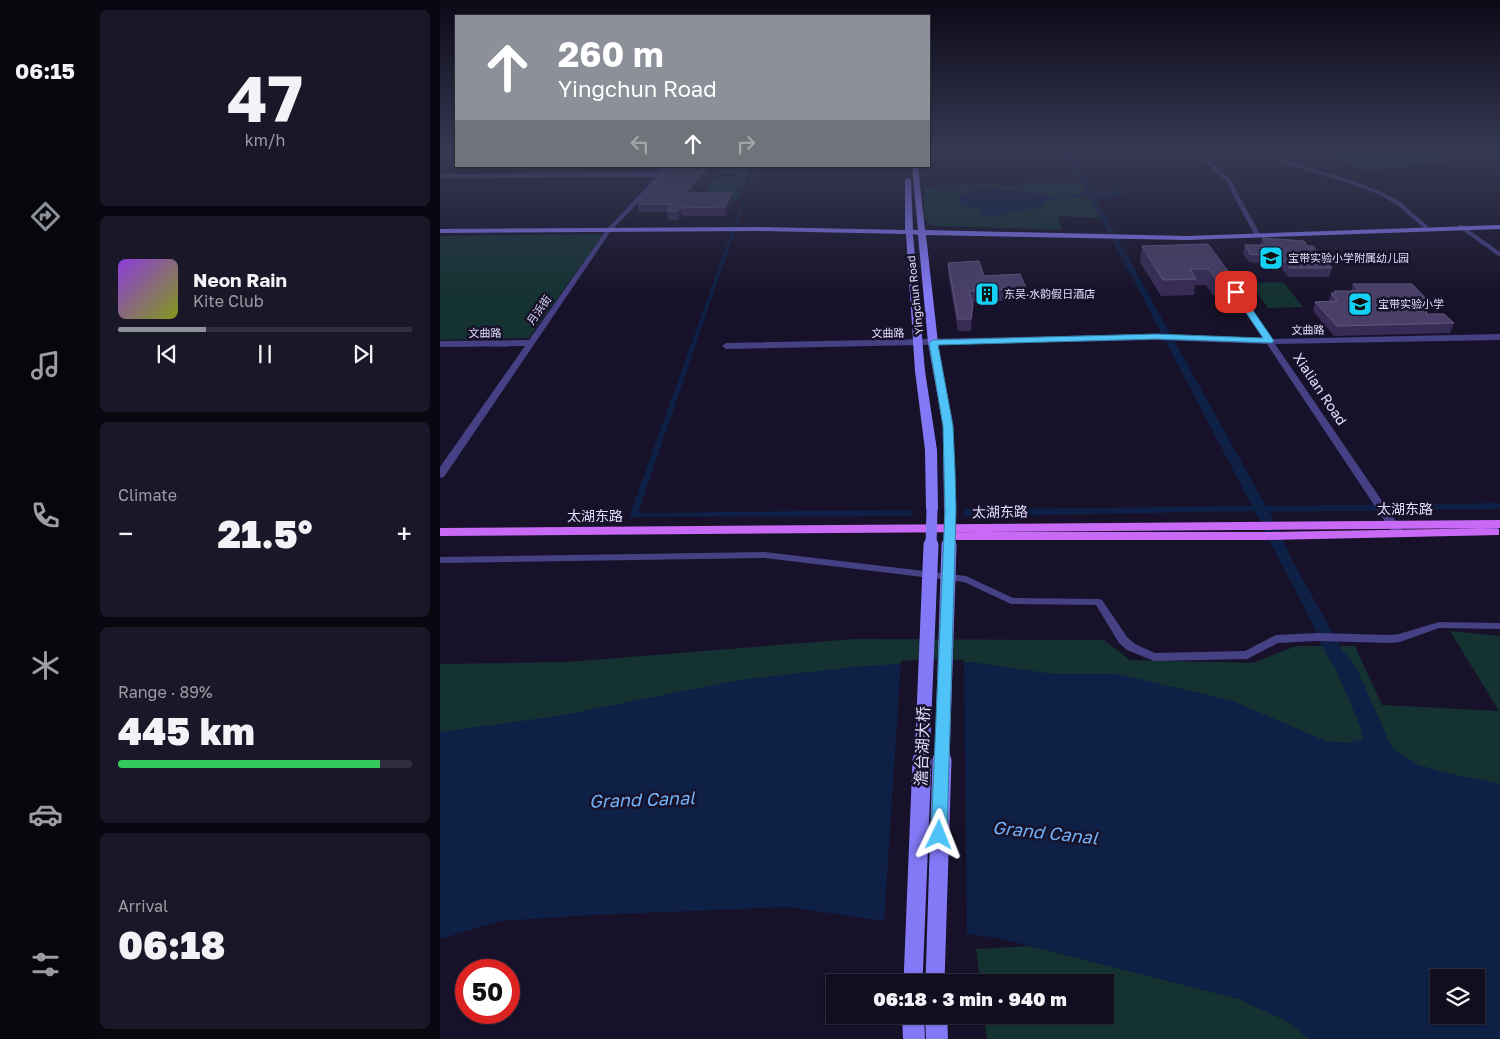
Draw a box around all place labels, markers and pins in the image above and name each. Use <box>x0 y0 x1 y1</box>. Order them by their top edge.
school or university icon: 宝带实验小学附属幼儿园 <box>1258 245 1284 271</box>
place label: 宝带实验小学附属幼儿园 <box>1288 251 1409 264</box>
pin <box>1215 271 1257 313</box>
building icon: 东吴·水韵假日酒店 <box>974 281 1000 307</box>
place label: 东吴·水韵假日酒店 <box>1004 287 1095 300</box>
school or university icon: 宝带实验小学 <box>1347 291 1373 317</box>
place label: 宝带实验小学 <box>1378 297 1444 310</box>

